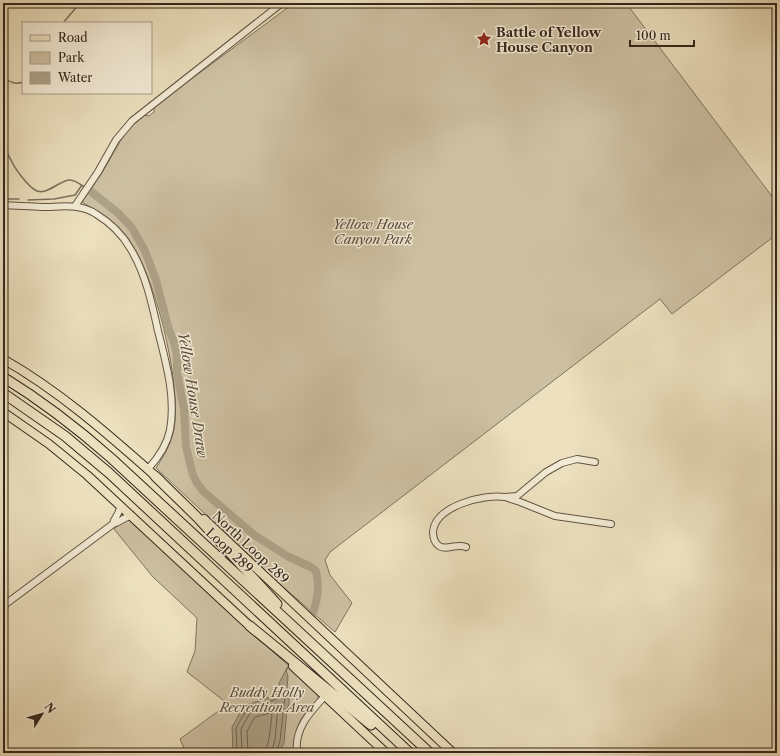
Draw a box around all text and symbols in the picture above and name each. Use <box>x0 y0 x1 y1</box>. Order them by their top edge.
legend <box>22 22 152 94</box>
scale bar <box>630 22 694 48</box>
place label: Battle of Yellow House Canyon <box>496 24 602 55</box>
text: 100 m <box>636 28 671 43</box>
text: Road <box>58 30 88 45</box>
place icon: Battle of Yellow House Canyon <box>475 30 493 48</box>
text: Park <box>58 50 85 65</box>
text: Water <box>57 70 92 85</box>
park label: Yellow House Canyon Park <box>333 216 414 247</box>
water label: Yellow House Draw <box>174 331 212 460</box>
street label: North Loop 289 <box>210 508 292 586</box>
street label: Loop 289 <box>203 524 257 576</box>
park label: Buddy Holly Recreation Area <box>219 684 315 715</box>
north arrow <box>22 694 62 734</box>
text: N <box>42 700 59 716</box>

